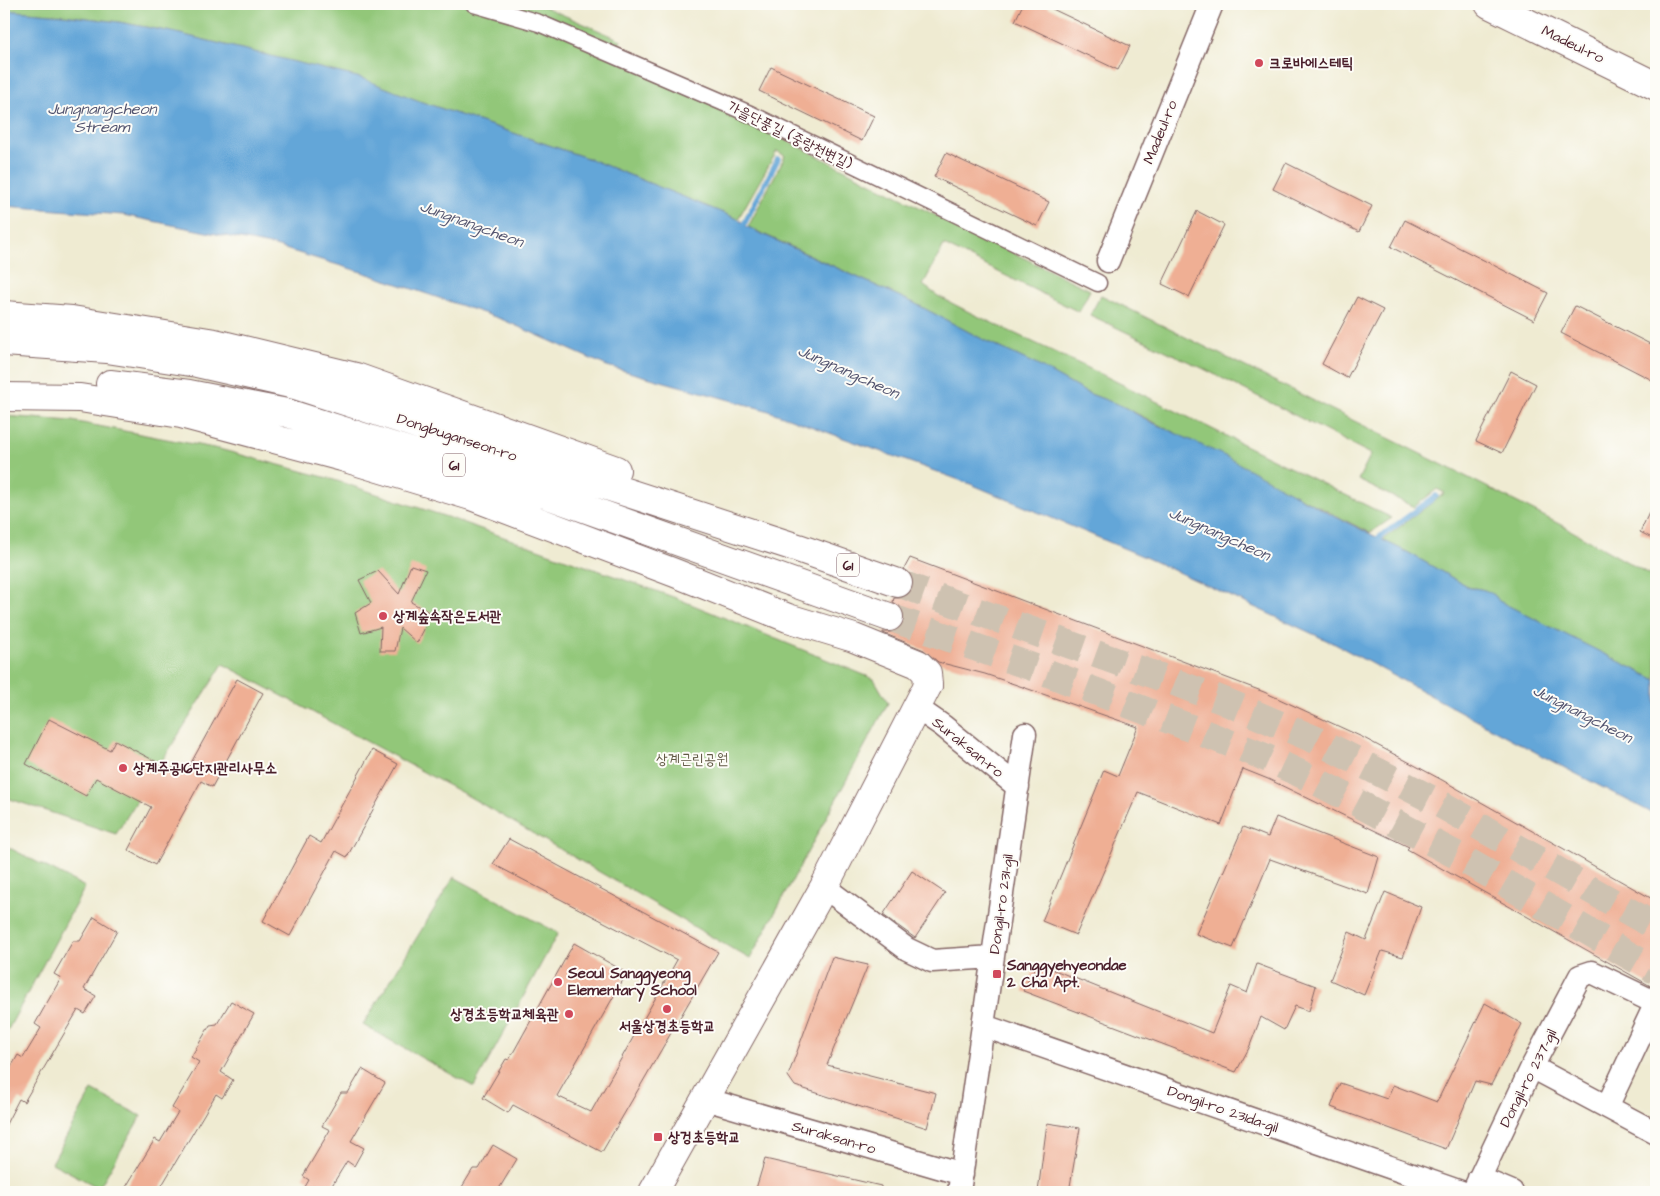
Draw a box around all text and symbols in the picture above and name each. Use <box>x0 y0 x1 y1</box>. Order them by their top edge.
street label: Madeul-ro <box>1538 20 1608 69</box>
place label: 크로바에스테틱 <box>1269 53 1354 74</box>
marker: 크로바에스테틱 <box>1253 57 1265 69</box>
street label: 가을단풍길 (중랑천변길) <box>724 96 856 175</box>
street label: Madeul-ro <box>1138 97 1183 167</box>
water label: Jungnangcheon Stream <box>48 98 158 138</box>
water label: Jungnangcheon <box>416 195 528 255</box>
water label: Jungnangcheon <box>794 340 905 406</box>
street label: Dongbuganseon-ro <box>394 408 520 468</box>
road number: 61 <box>443 454 465 476</box>
water label: Jungnangcheon <box>1165 502 1276 568</box>
road number: 61 <box>837 554 859 576</box>
place label: 상계숲속작은도서관 <box>393 606 502 627</box>
marker: 상계숲속작은도서관 <box>377 610 389 622</box>
water label: Jungnangcheon <box>1529 679 1638 750</box>
street label: Suraksan-ro <box>927 712 1008 783</box>
park label: 상계근린공원 <box>656 749 728 770</box>
place label: 상계주공16단지관리사무소 <box>133 758 277 779</box>
marker: 상계주공16단지관리사무소 <box>117 762 129 774</box>
street label: Dongil-ro 231-gil <box>984 853 1020 955</box>
place label: Sanggyehyeondae 2 Cha Apt. <box>1006 955 1127 993</box>
place label: Seoul Sanggyeong Elementary School <box>567 963 697 1002</box>
marker: Sanggyehyeondae 2 Cha Apt. <box>991 968 1003 980</box>
marker: Seoul Sanggyeong Elementary School <box>552 976 564 988</box>
marker: 서울상경초등학교 <box>661 1003 673 1015</box>
place label: 상경초등학교체육관 <box>450 1004 559 1025</box>
marker: 상경초등학교체육관 <box>563 1008 575 1020</box>
place label: 서울상경초등학교 <box>619 1016 715 1037</box>
street label: Dongil-ro 237-gil <box>1495 1025 1563 1132</box>
street label: Dongil-ro 231da-gil <box>1164 1081 1281 1139</box>
street label: Suraksan-ro <box>789 1115 879 1160</box>
place label: 상겅초등학교 <box>668 1127 740 1148</box>
marker: 상겅초등학교 <box>652 1131 664 1143</box>

